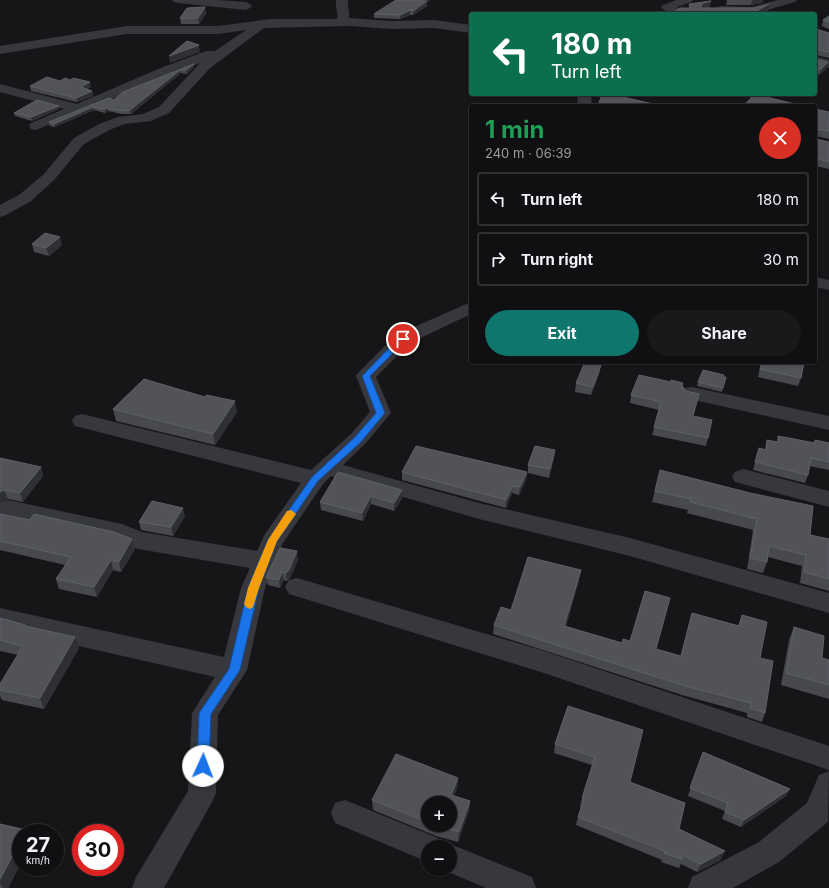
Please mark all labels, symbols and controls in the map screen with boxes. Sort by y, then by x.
text: 180 m [551,27,632,61]
icon: left [485,28,537,80]
text: Turn left [551,61,621,82]
text: 1 min [485,115,544,144]
button: close [759,117,801,159]
text: 240 m · 06:39 [485,145,572,161]
icon: left [487,188,509,210]
text: Turn left [521,190,582,209]
text: 180 m [757,190,799,209]
icon: right [487,248,509,270]
text: Turn right [521,250,593,269]
text: 30 m [763,250,799,269]
button: Exit [485,310,639,356]
button: Share [647,310,801,356]
pin [386,322,420,356]
icon: arrive [392,328,414,350]
position arrow [182,745,224,787]
map controls [421,796,457,876]
button: + [421,796,457,832]
speed limit sign: 30 [72,824,124,876]
text: 27 [26,833,50,857]
button: − [421,840,457,876]
text: km/h [26,854,50,866]

